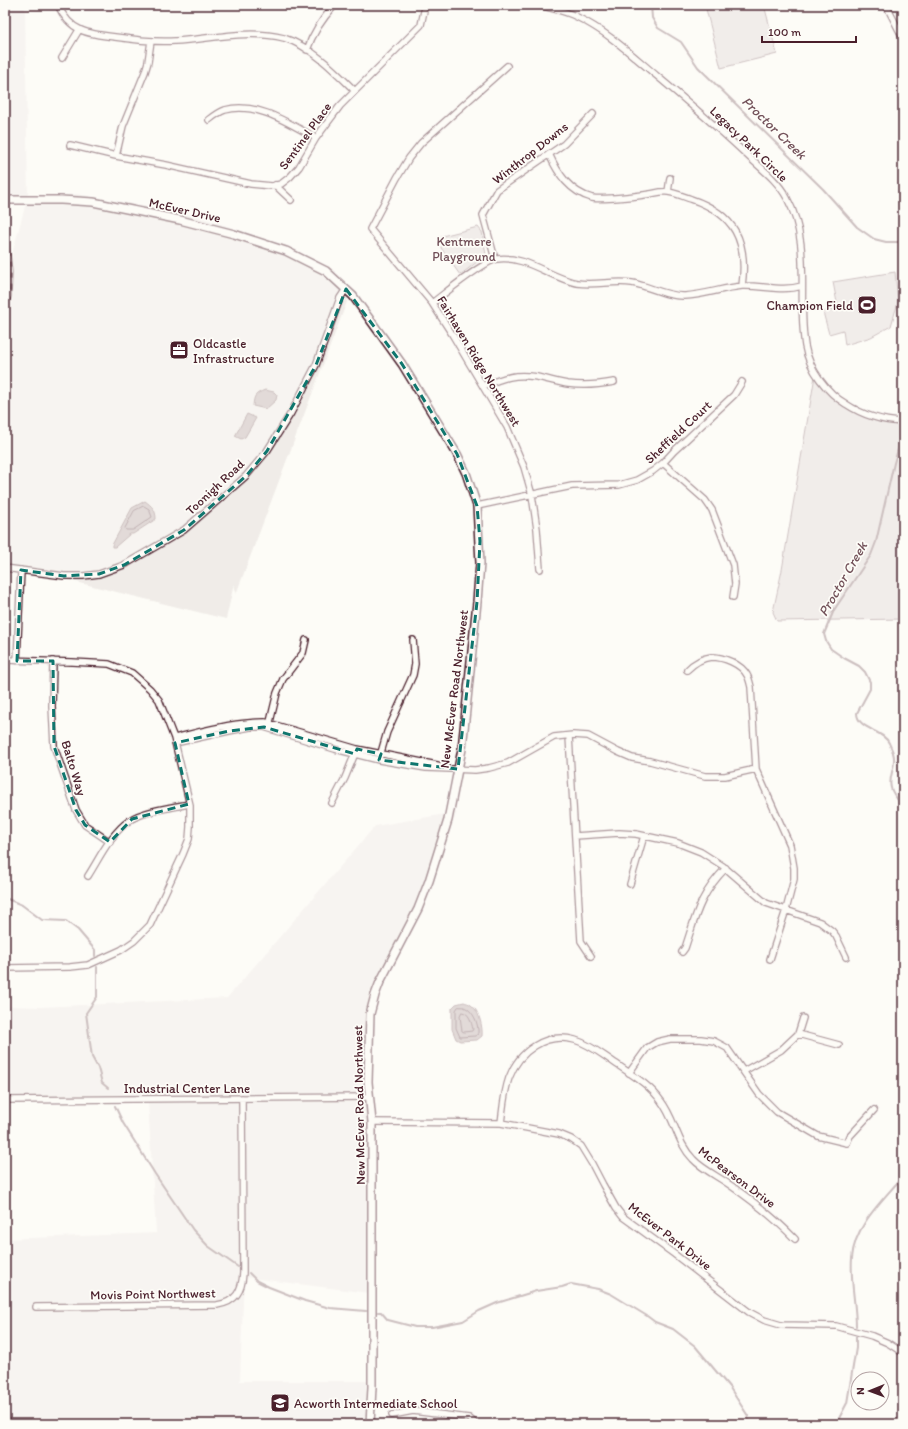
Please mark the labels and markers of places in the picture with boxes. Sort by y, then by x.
sports icon: Champion Field [856,294,878,316]
place label: Champion Field [766,298,853,313]
place label: Oldcastle Infrastructure [193,336,274,366]
office icon: Oldcastle Infrastructure [168,339,190,361]
school or university icon: Acworth Intermediate School [269,1392,291,1414]
place label: Acworth Intermediate School [294,1396,458,1411]

